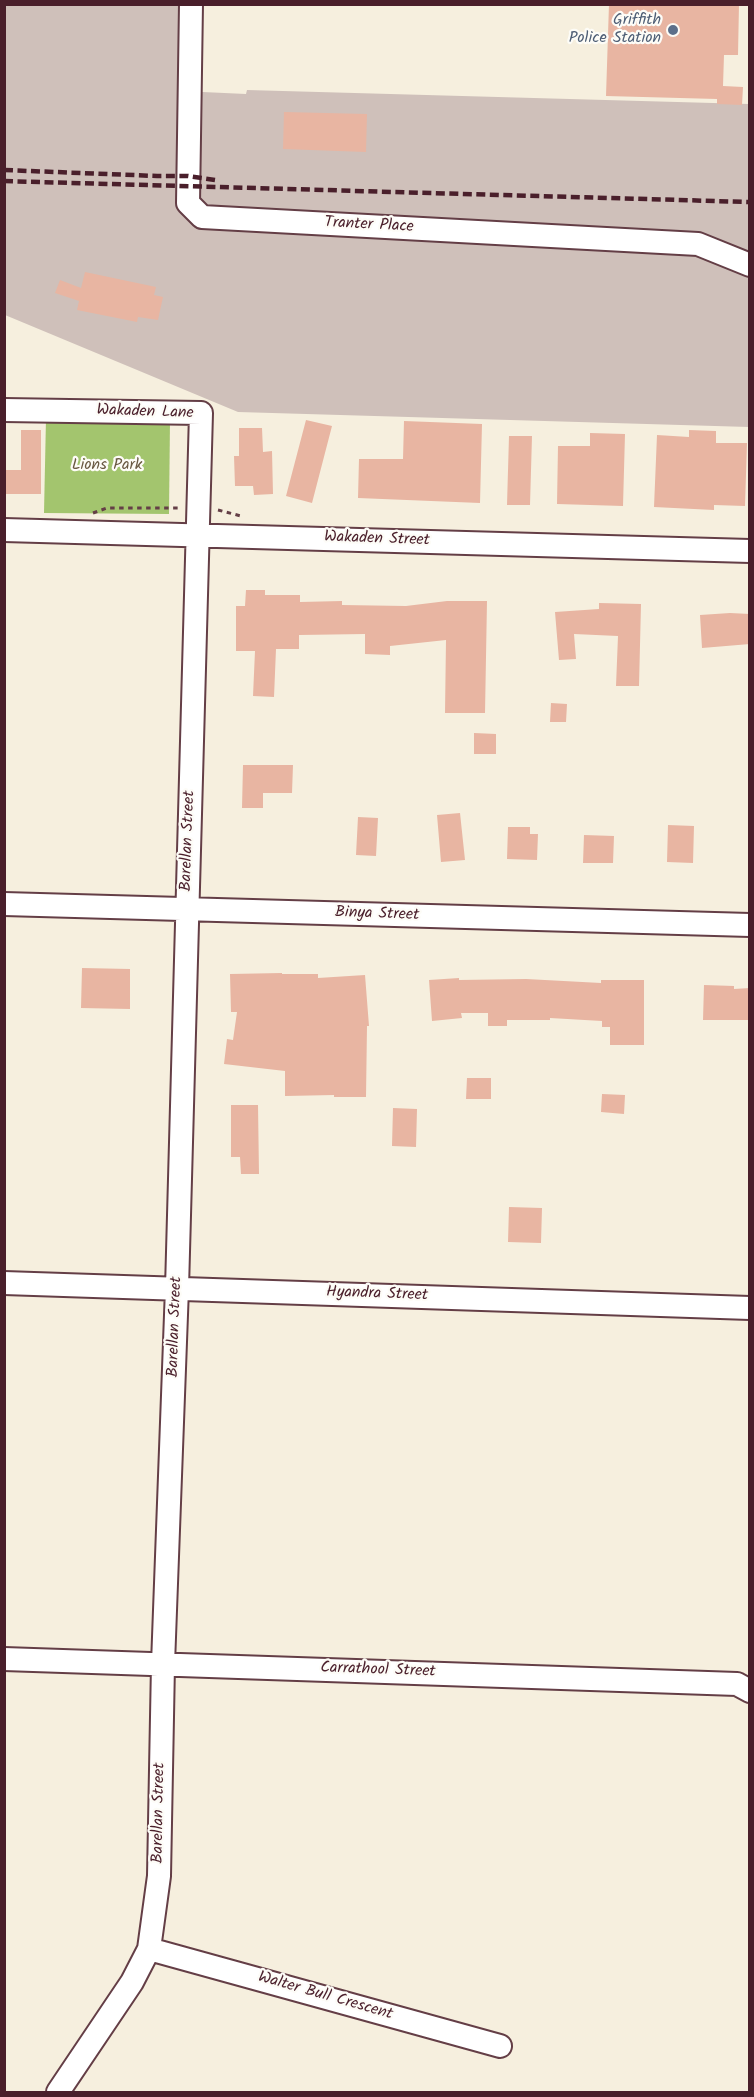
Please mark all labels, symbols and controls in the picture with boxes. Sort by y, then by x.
place label: Griffith Police Station [569,11,661,49]
marker: Griffith Police Station [666,23,680,37]
street label: Tranter Place [324,214,414,238]
street label: Wakaden Lane [96,402,194,424]
park label: Lions Park [72,456,142,476]
street label: Wakaden Street [324,529,430,551]
street label: Barellan Street [178,790,200,892]
street label: Binya Street [334,904,420,926]
street label: Barellan Street [165,1276,187,1378]
street label: Hyandra Street [326,1284,428,1306]
street label: Carrathool Street [320,1659,436,1683]
street label: Barellan Street [150,1762,170,1864]
street label: Walter Bull Crescent [255,1969,395,2025]

